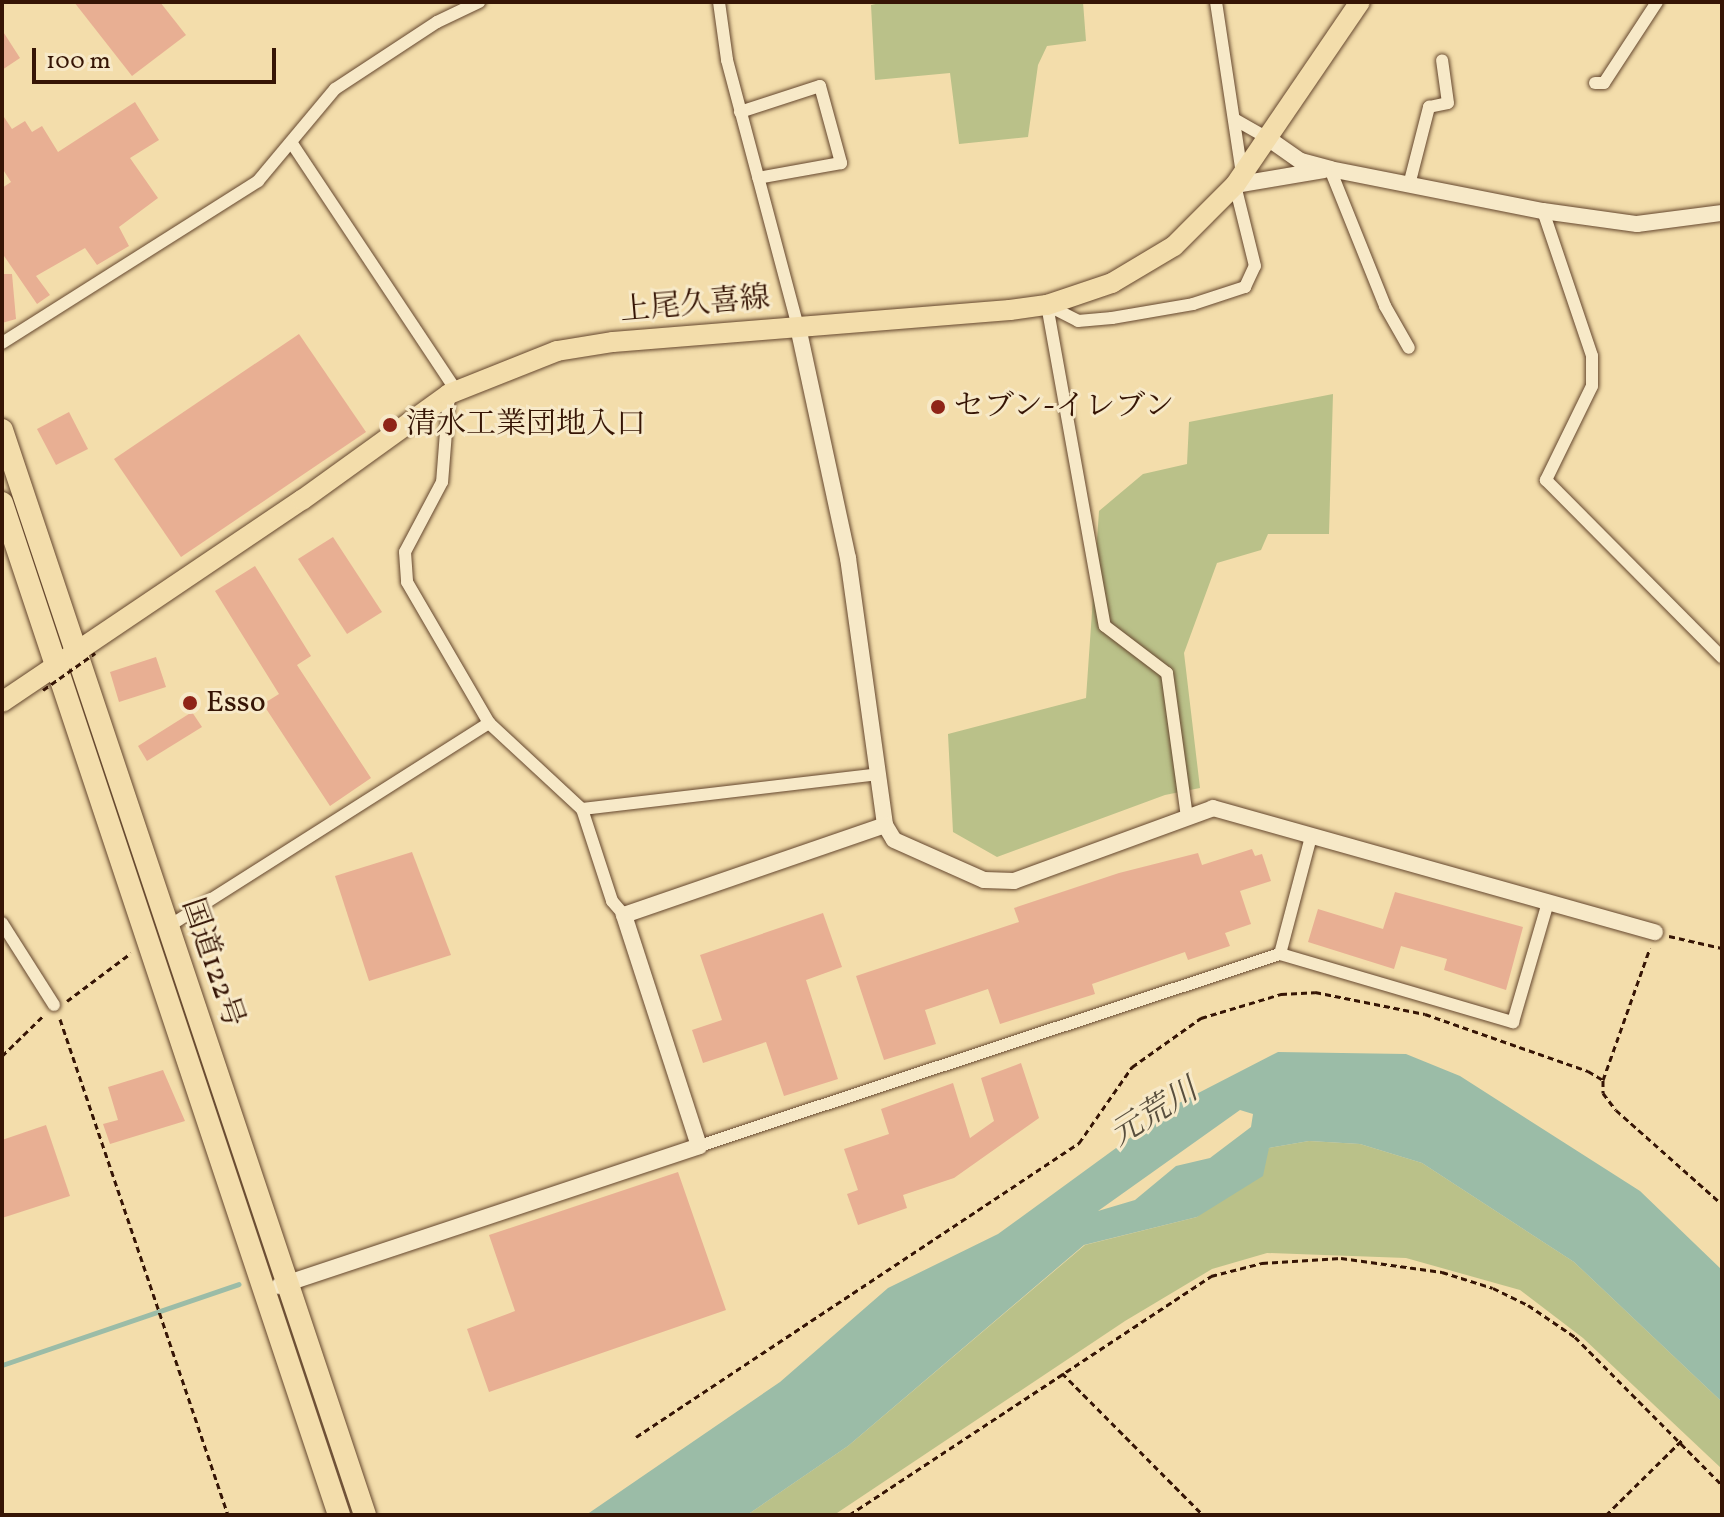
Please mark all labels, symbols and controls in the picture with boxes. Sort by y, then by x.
scale bar [36,32,280,82]
text: 100 m [46,45,111,79]
street label: 上尾久喜線 [619,281,771,329]
place label: セブン-イレブン [954,389,1177,425]
marker: セブン-イレブン [929,398,947,416]
place label: 清水工業団地入口 [406,407,646,443]
marker: 清水工業団地入口 [381,416,399,434]
place label: Esso [206,685,266,721]
marker: Esso [181,694,199,712]
street label: 国道122号 [173,894,251,1032]
water label: 元荒川 [1104,1072,1206,1156]

